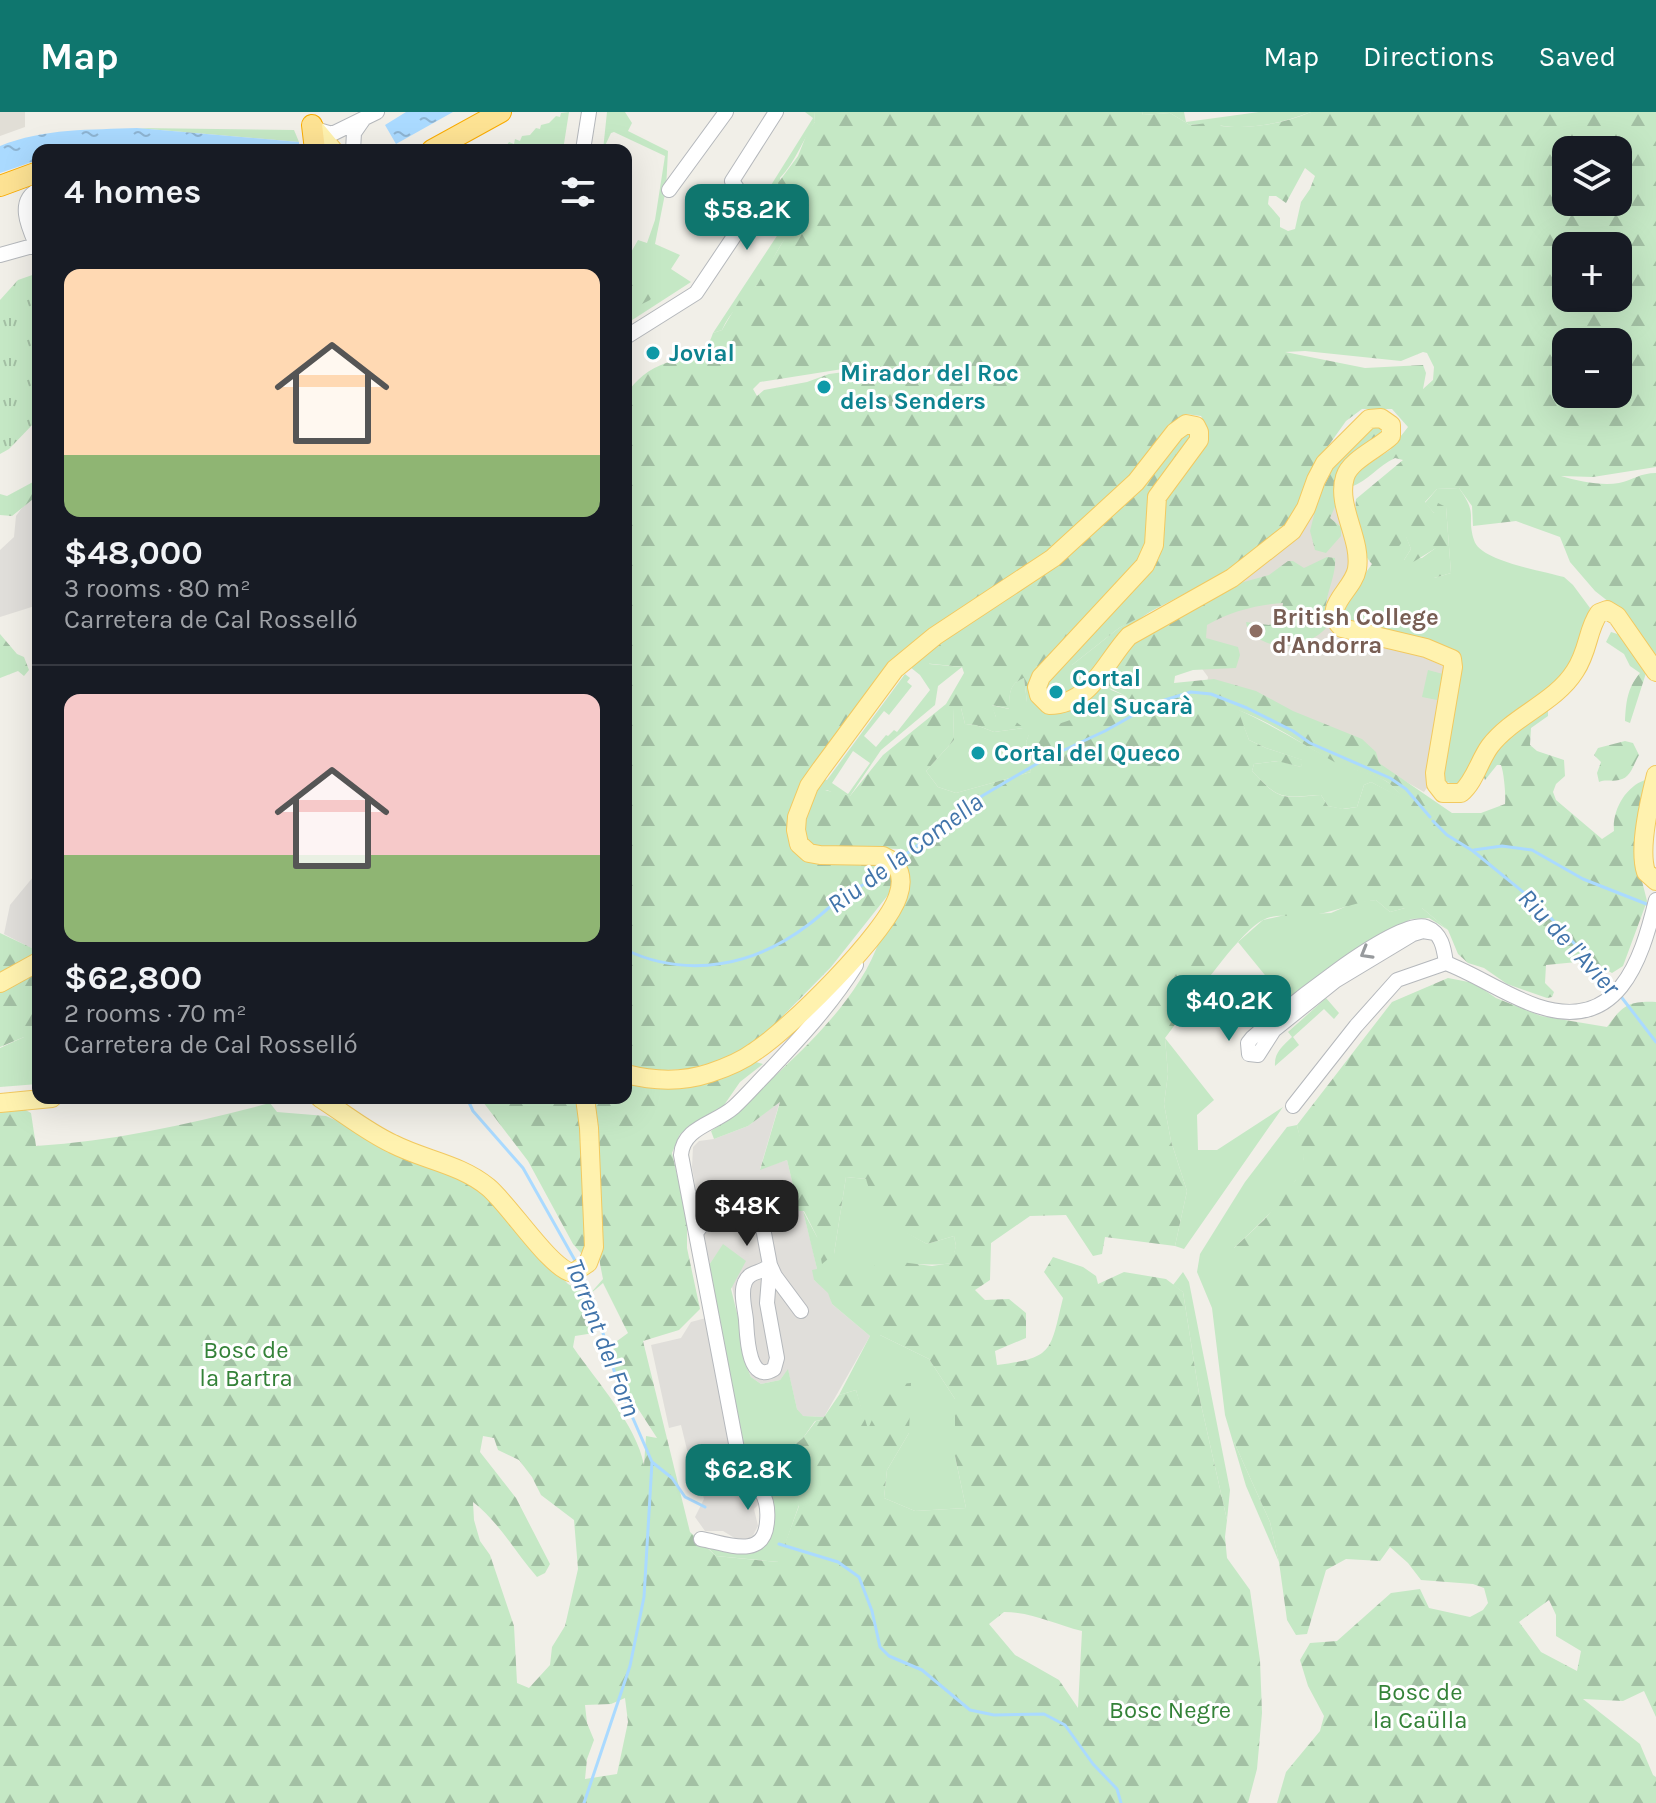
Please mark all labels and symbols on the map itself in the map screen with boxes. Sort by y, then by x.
pin: $58.2K [682,184,812,252]
place label: Jovial [669,339,735,367]
marker: Jovial [644,344,662,362]
place label: Mirador del Roc dels Senders [840,359,1019,415]
marker: Mirador del Roc dels Senders [815,378,833,396]
place label: British College d'Andorra [1272,603,1439,659]
marker: British College d'Andorra [1247,622,1265,640]
place label: Cortal del Sucarà [1072,664,1193,720]
marker: Cortal del Sucarà [1047,683,1065,701]
place label: Cortal del Queco [994,739,1180,767]
marker: Cortal del Queco [969,744,987,762]
water label: Riu de la Comella [821,786,989,920]
water label: Riu de l'Avier [1512,882,1627,1003]
one-way arrow [1360,943,1375,959]
pin: $40.2K [1164,975,1294,1043]
pin: $48K [700,1180,794,1248]
water label: Torrent del Forn [559,1255,647,1421]
park label: Bosc de la Bartra [199,1336,293,1392]
pin: $62.8K [683,1444,813,1512]
park label: Bosc de la Caülla [1373,1678,1467,1734]
park label: Bosc Negre [1109,1696,1231,1724]

